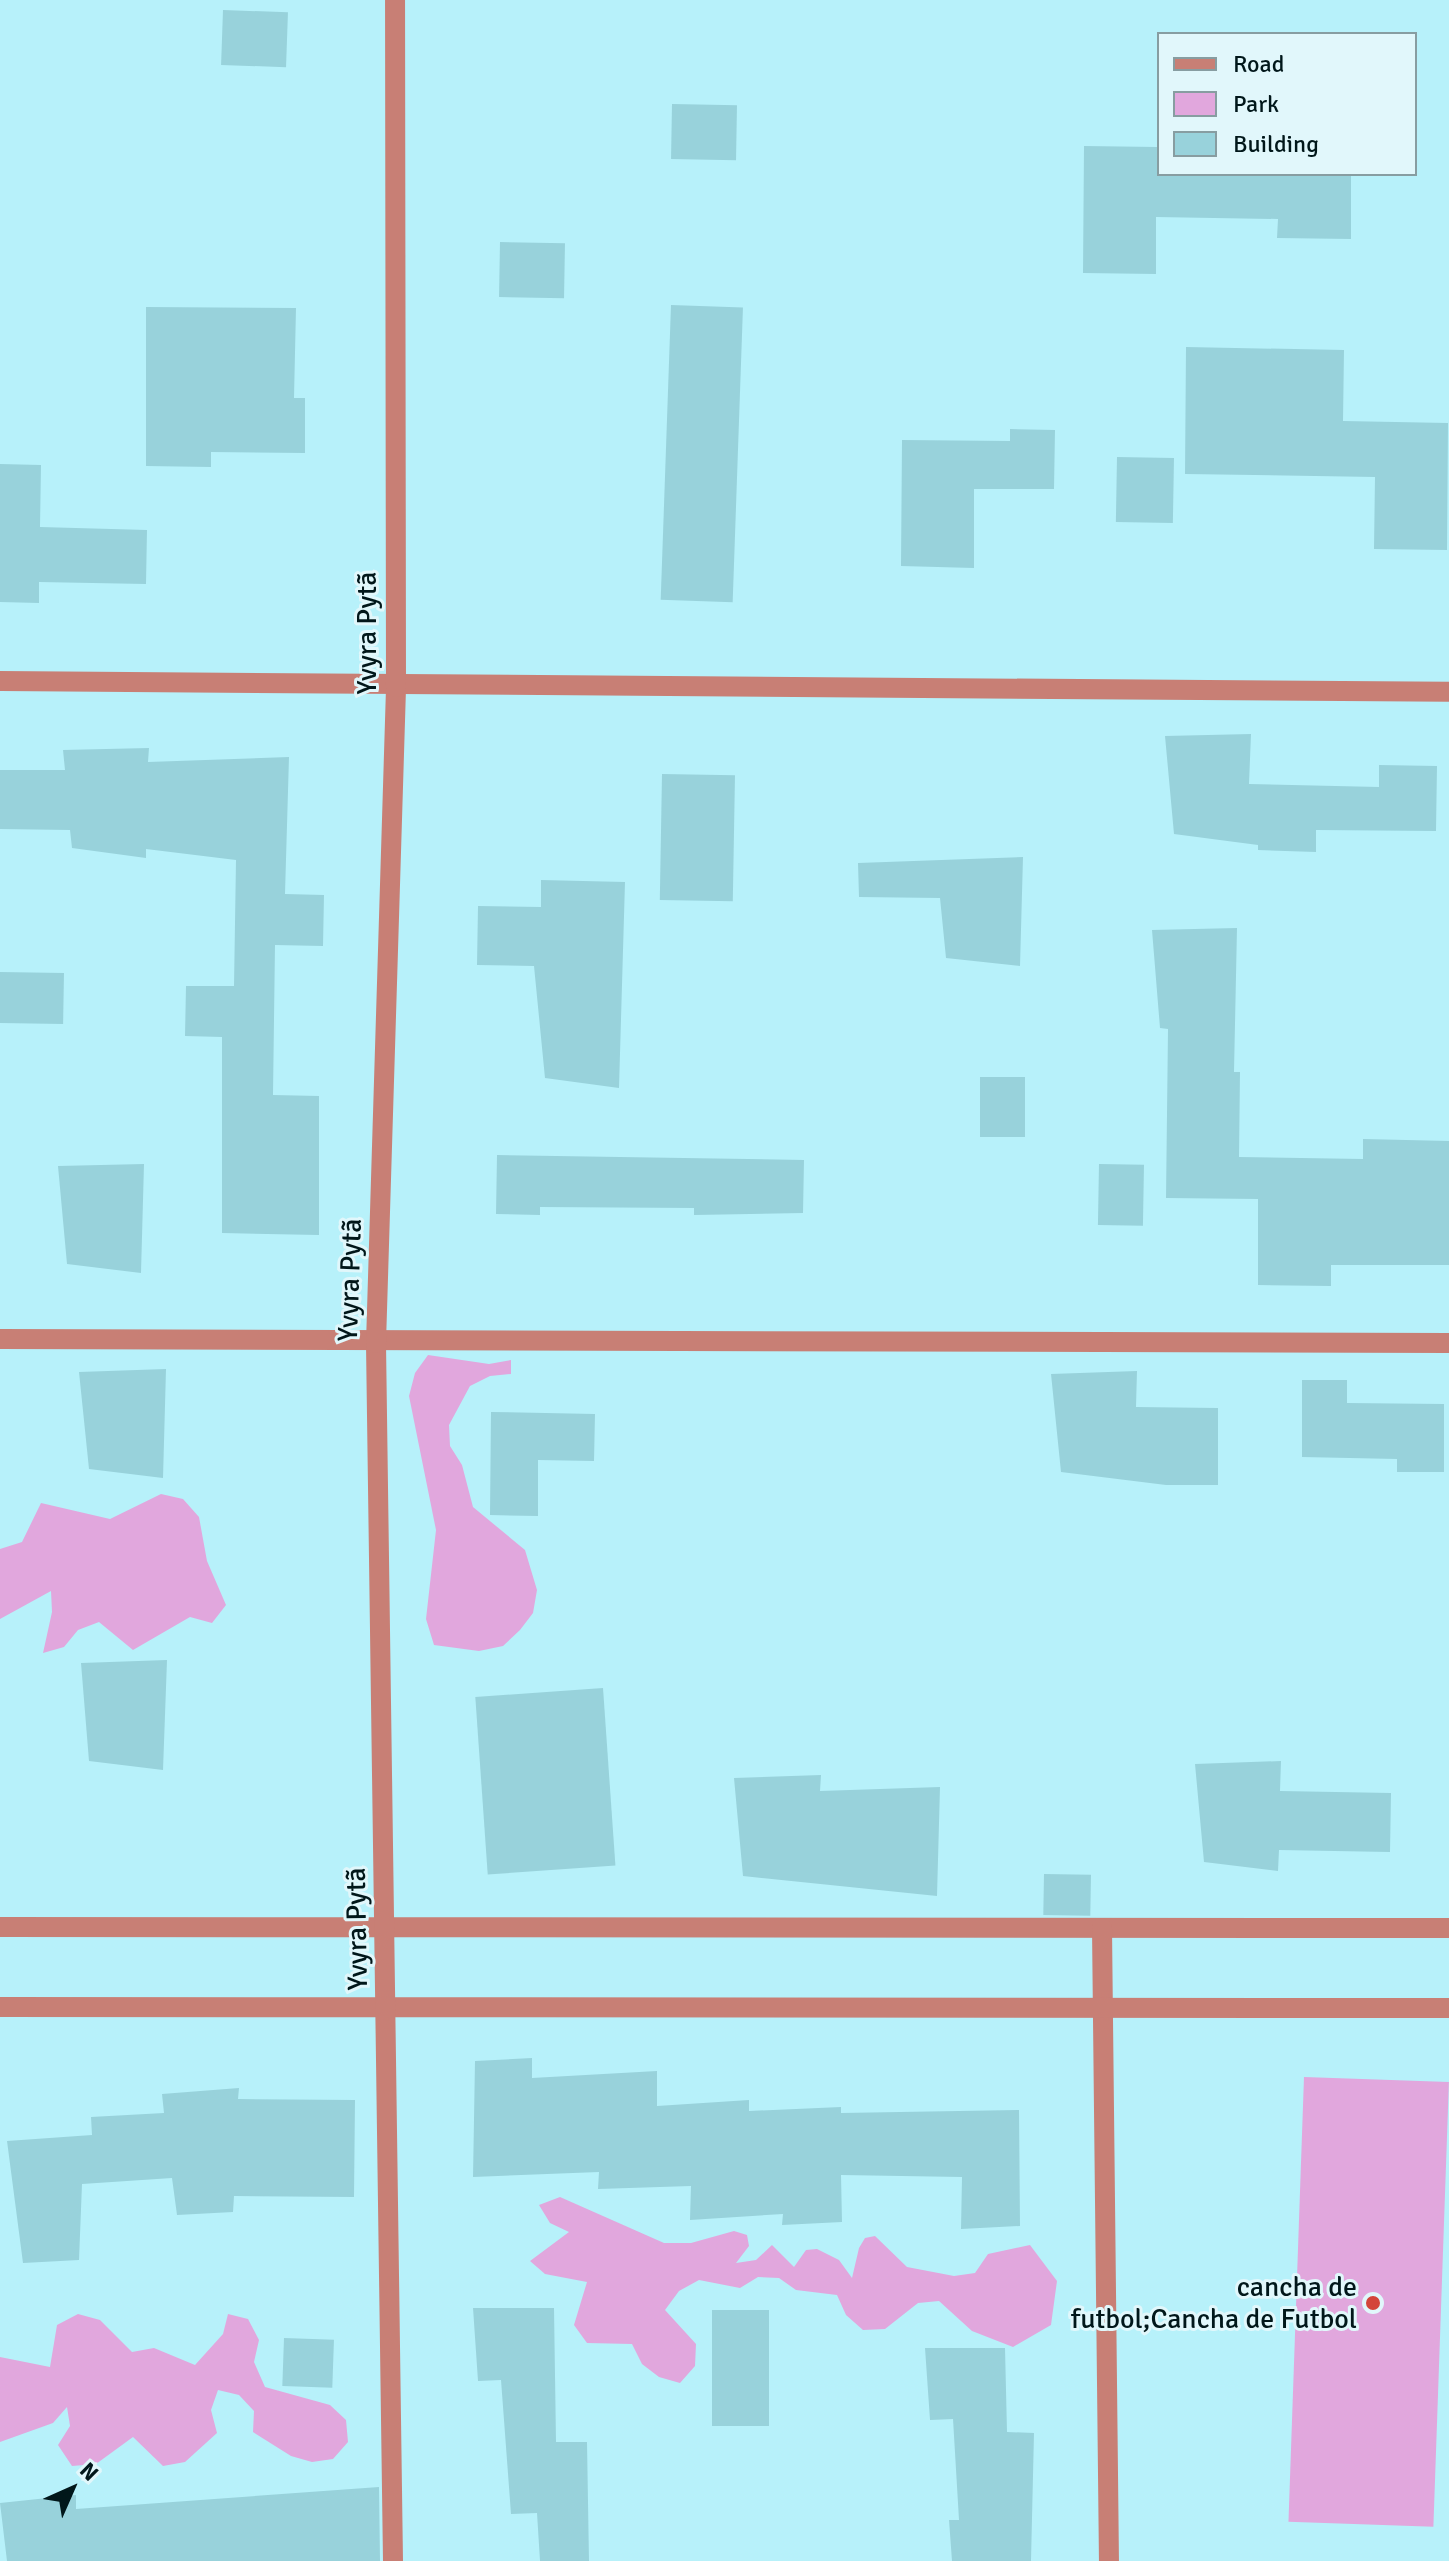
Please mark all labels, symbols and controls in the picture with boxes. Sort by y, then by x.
legend [1157,32,1417,176]
text: Road [1233,49,1284,79]
text: Park [1233,89,1279,119]
text: Building [1233,129,1319,159]
street label: Yvyra Pytã [350,571,384,695]
street label: Yvyra Pytã [331,1218,369,1342]
street label: Yvyra Pytã [339,1867,375,1991]
place label: cancha de futbol;Cancha de Futbol [1071,2270,1357,2336]
marker: cancha de futbol;Cancha de Futbol [1364,2294,1382,2312]
north arrow [32,2449,112,2529]
text: N [74,2457,104,2487]

